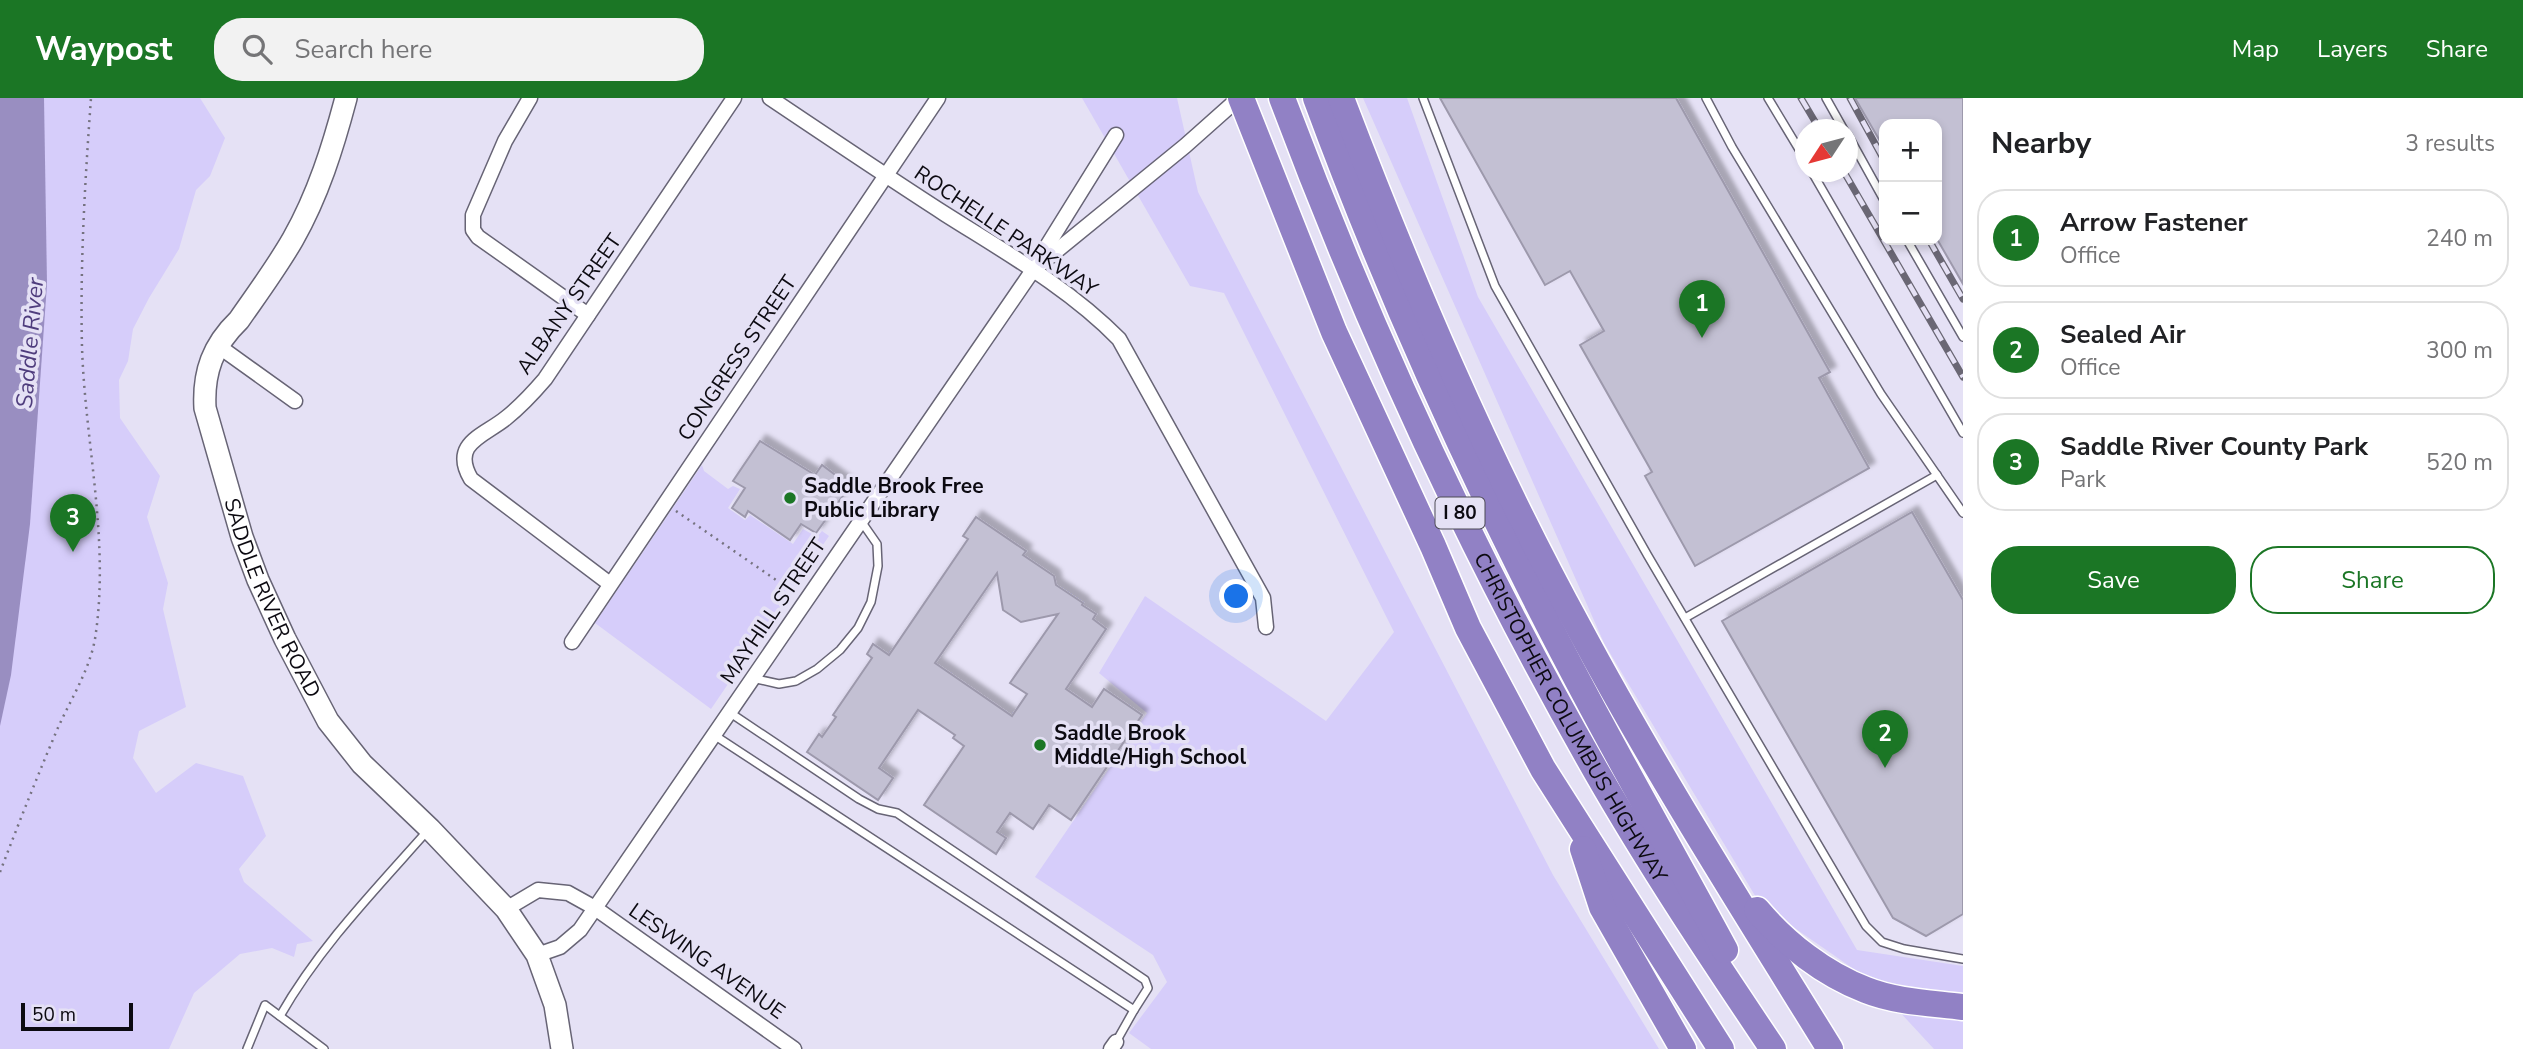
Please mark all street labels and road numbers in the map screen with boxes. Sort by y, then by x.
street label: ROCHELLE PARKWAY [909,159,1103,303]
street label: ALBANY STREET [510,228,628,380]
street label: CONGRESS STREET [671,269,803,446]
street label: SADDLE RIVER ROAD [218,495,327,702]
road number: I 80 [1436,498,1484,528]
street label: MAYHILL STREET [714,532,832,689]
street label: CHRISTOPHER COLUMBUS HIGHWAY [1467,547,1674,888]
street label: LESWING AVENUE [623,897,791,1025]

